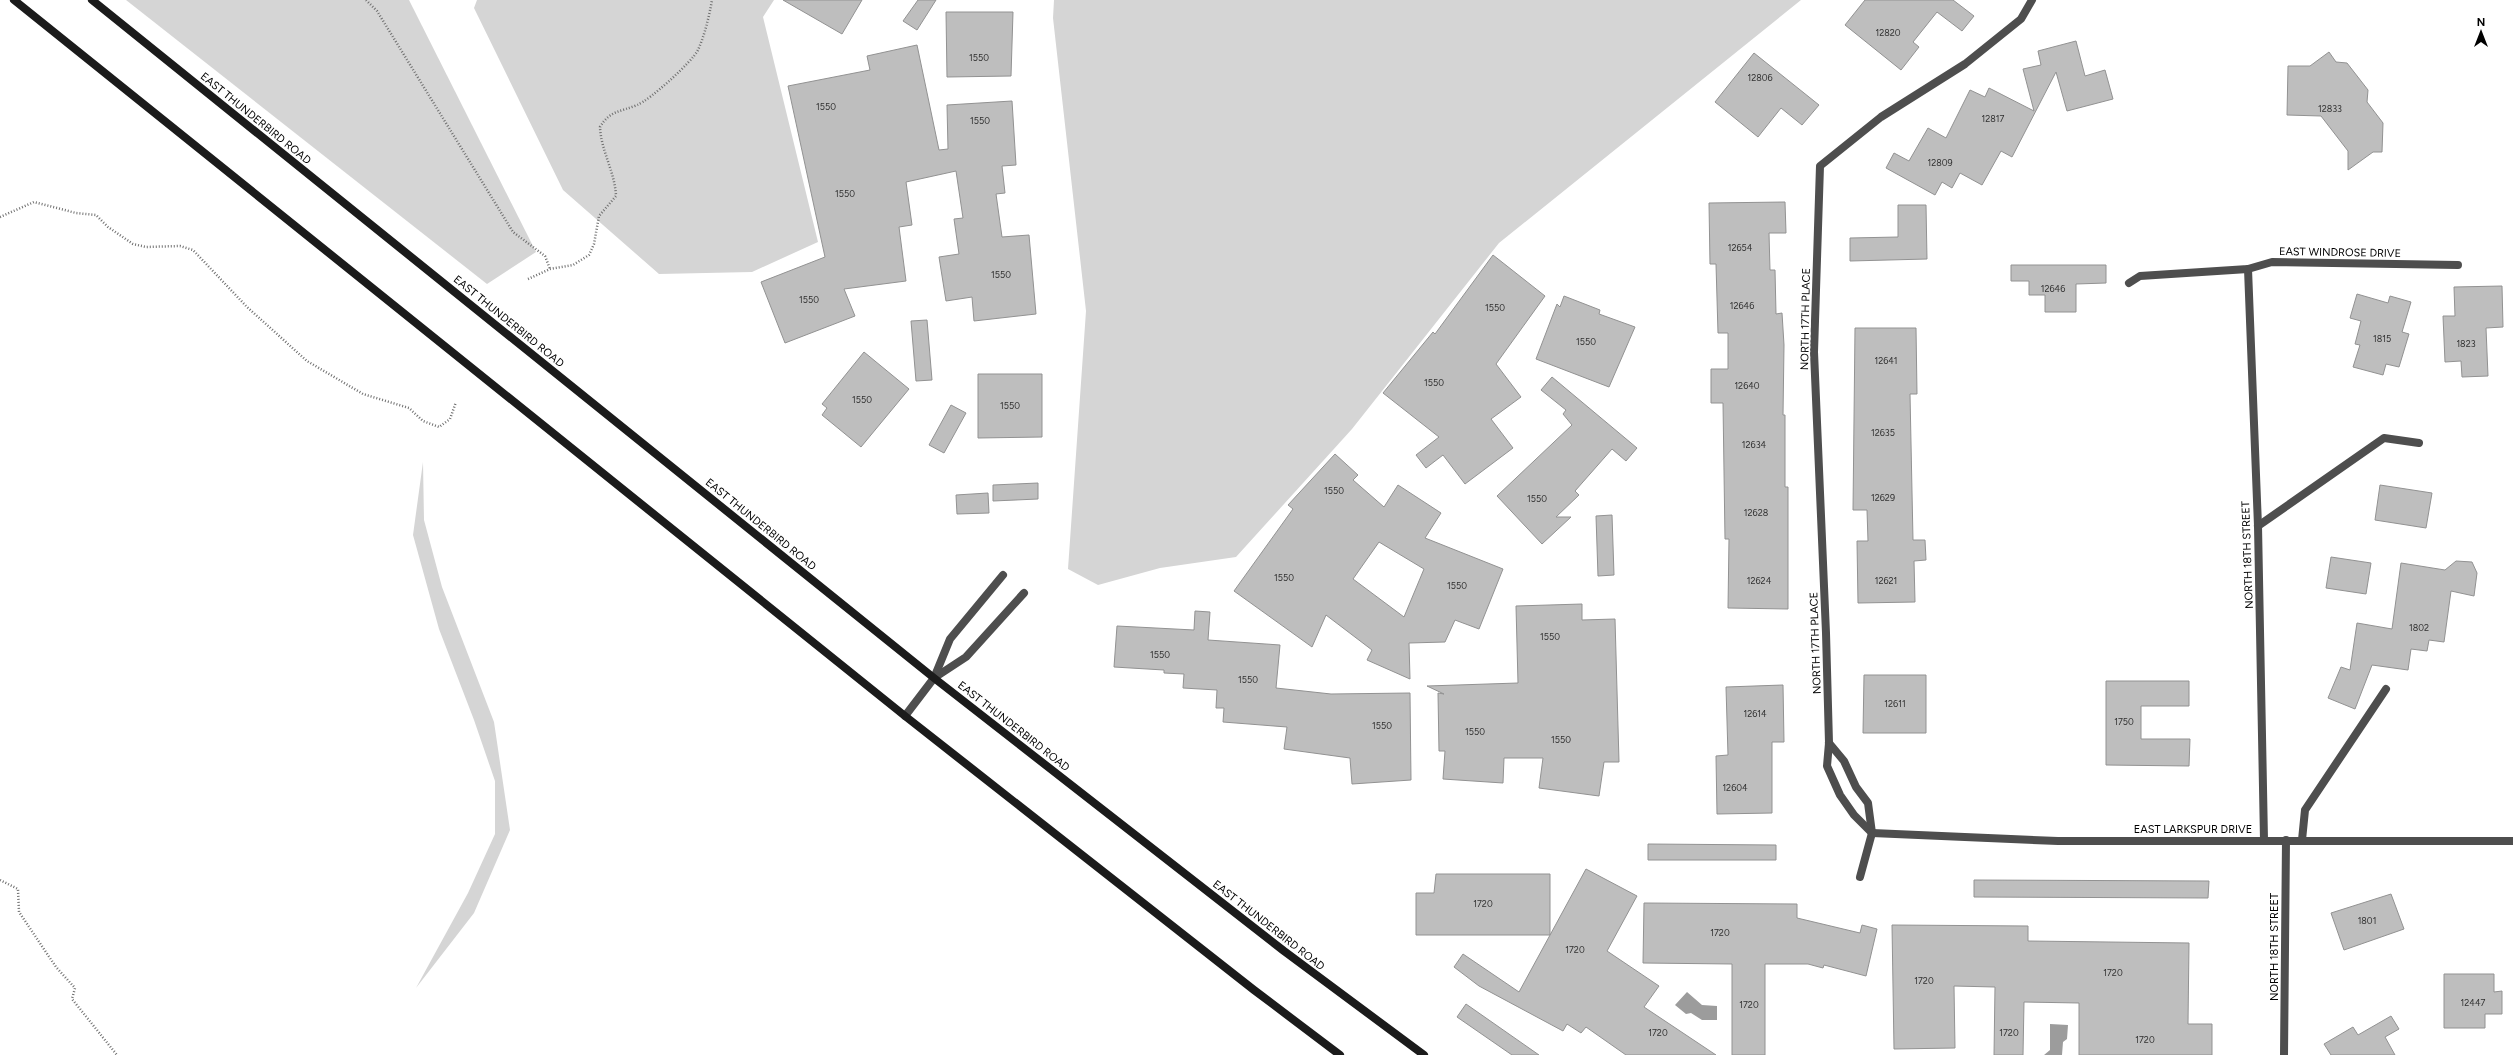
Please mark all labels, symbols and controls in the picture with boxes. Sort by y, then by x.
north arrow [2461,12,2501,52]
text: N [2477,16,2485,29]
house number: 12820 [1875,27,1901,38]
house number: 1550 [969,52,989,63]
street label: EAST THUNDERBIRD ROAD [198,70,314,167]
house number: 12806 [1747,72,1773,83]
house number: 1550 [816,101,836,112]
house number: 12833 [2318,103,2342,114]
house number: 12817 [1982,113,2005,124]
house number: 1550 [970,115,990,126]
house number: 12809 [1927,157,1953,168]
house number: 1550 [835,188,855,199]
house number: 12654 [1728,242,1753,253]
street label: EAST WINDROSE DRIVE [2279,245,2401,260]
street label: NORTH 17TH PLACE [1798,268,1813,370]
house number: 1550 [991,269,1011,280]
street label: EAST THUNDERBIRD ROAD [451,273,567,370]
house number: 12646 [2041,283,2065,294]
house number: 1550 [799,294,819,305]
house number: 12646 [1730,300,1754,311]
house number: 1550 [1485,302,1505,313]
house number: 1815 [2373,333,2391,344]
house number: 1550 [1576,336,1596,347]
house number: 1823 [2456,338,2476,349]
house number: 12641 [1874,355,1898,366]
house number: 1550 [1424,377,1444,388]
house number: 12640 [1734,380,1760,391]
house number: 1550 [852,394,872,405]
house number: 1550 [1000,400,1020,411]
house number: 12635 [1871,427,1895,438]
house number: 12634 [1742,439,1767,450]
street label: EAST THUNDERBIRD ROAD [703,476,819,573]
house number: 1550 [1324,485,1344,496]
house number: 12629 [1871,492,1895,503]
house number: 1550 [1527,493,1547,504]
street label: NORTH 18TH STREET [2239,501,2256,609]
house number: 12628 [1744,507,1769,518]
house number: 1550 [1274,572,1294,583]
house number: 12624 [1747,575,1772,586]
house number: 12621 [1875,575,1897,586]
house number: 1550 [1447,580,1467,591]
street label: NORTH 17TH PLACE [1807,592,1824,694]
house number: 1802 [2409,622,2429,633]
house number: 1550 [1540,631,1560,642]
house number: 1550 [1150,649,1170,660]
house number: 1550 [1238,674,1258,685]
street label: EAST THUNDERBIRD ROAD [955,679,1073,774]
house number: 12611 [1884,698,1906,709]
house number: 12614 [1743,708,1767,719]
house number: 1750 [2114,716,2134,727]
house number: 1550 [1372,720,1392,731]
house number: 1550 [1465,726,1485,737]
house number: 1550 [1551,734,1571,745]
house number: 12604 [1722,782,1748,793]
street label: EAST LARKSPUR DRIVE [2134,823,2252,836]
street label: EAST THUNDERBIRD ROAD [1210,878,1328,973]
street label: NORTH 18TH STREET [2268,893,2281,1001]
house number: 1720 [1473,898,1493,909]
house number: 1801 [2358,915,2376,926]
house number: 1720 [1710,927,1730,938]
house number: 1720 [1565,944,1585,955]
house number: 1720 [2103,967,2123,978]
house number: 1720 [1914,975,1934,986]
house number: 12447 [2461,997,2486,1008]
house number: 1720 [1739,999,1759,1010]
house number: 1720 [1648,1027,1668,1038]
house number: 1720 [1999,1027,2019,1038]
house number: 1720 [2135,1034,2155,1045]

